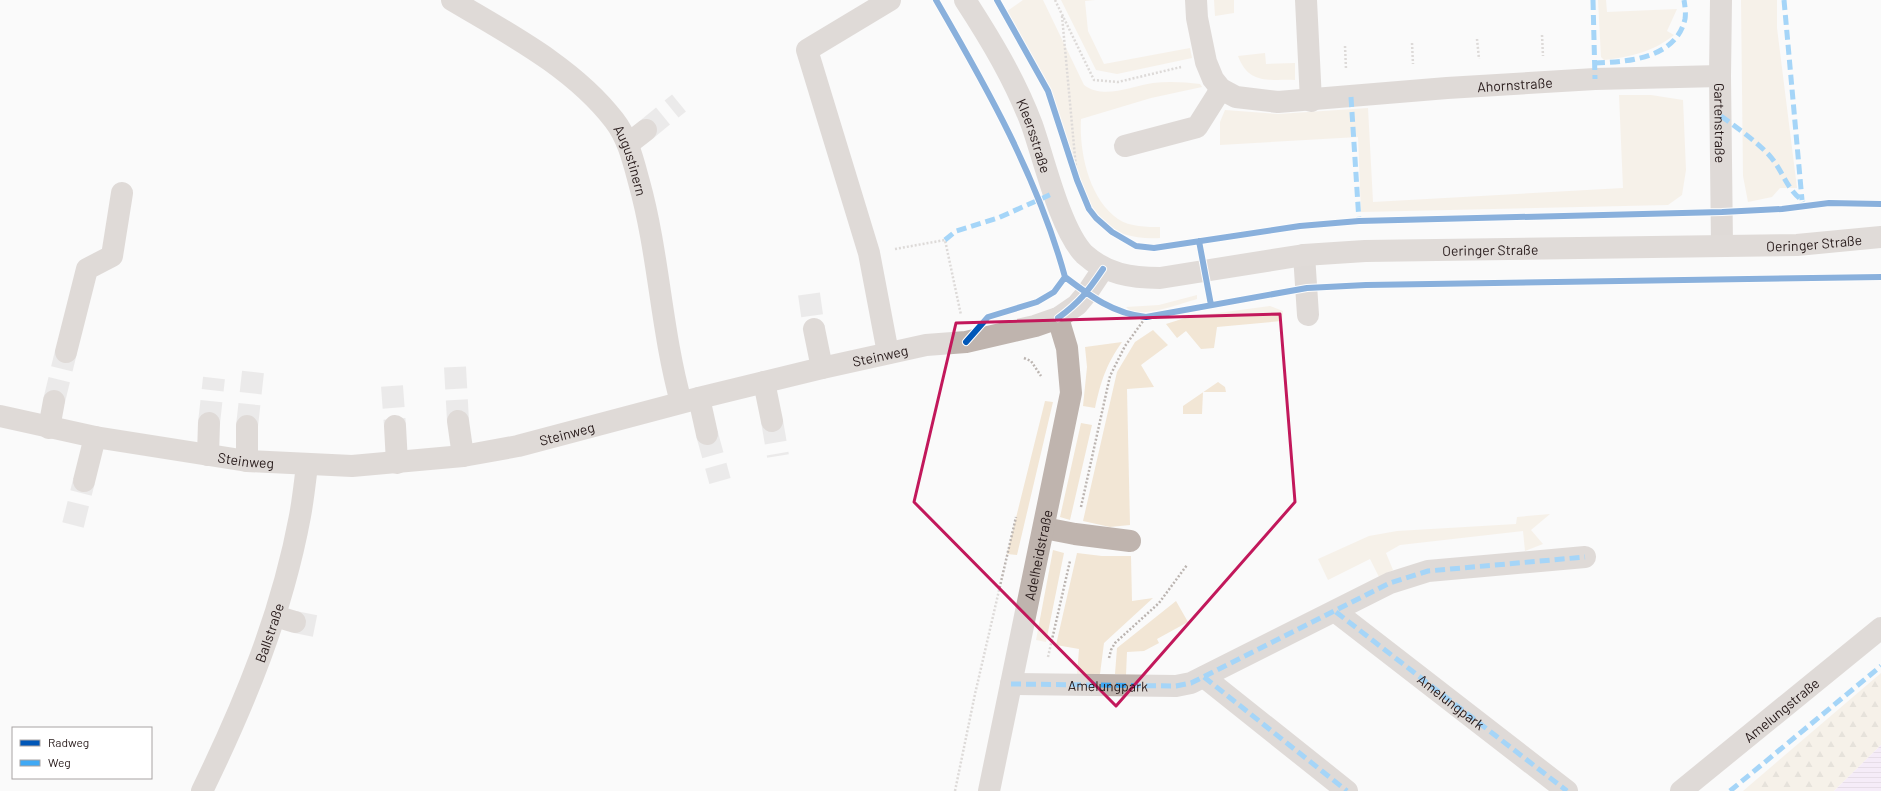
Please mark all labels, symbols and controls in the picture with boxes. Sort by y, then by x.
street label: Ahornstraße [1477,73,1553,95]
street label: Gartenstraße [1712,83,1730,163]
street label: Kleersstraße [1014,96,1055,175]
street label: Augustinern [611,121,651,197]
street label: Oeringer Straße [1766,230,1863,254]
street label: Oeringer Straße [1442,240,1538,258]
street label: Steinweg [851,341,909,370]
street label: Steinweg [537,418,596,449]
street label: Steinweg [217,448,274,471]
street label: Adelheidstraße [1020,508,1055,602]
street label: Ballstraße [251,601,287,665]
street label: Amelungpark [1414,670,1488,733]
street label: Amelungstraße [1740,674,1822,745]
street label: Amelungpark [1068,676,1148,694]
legend [12,727,152,779]
text: Radweg [48,735,89,749]
text: Weg [48,755,71,769]

